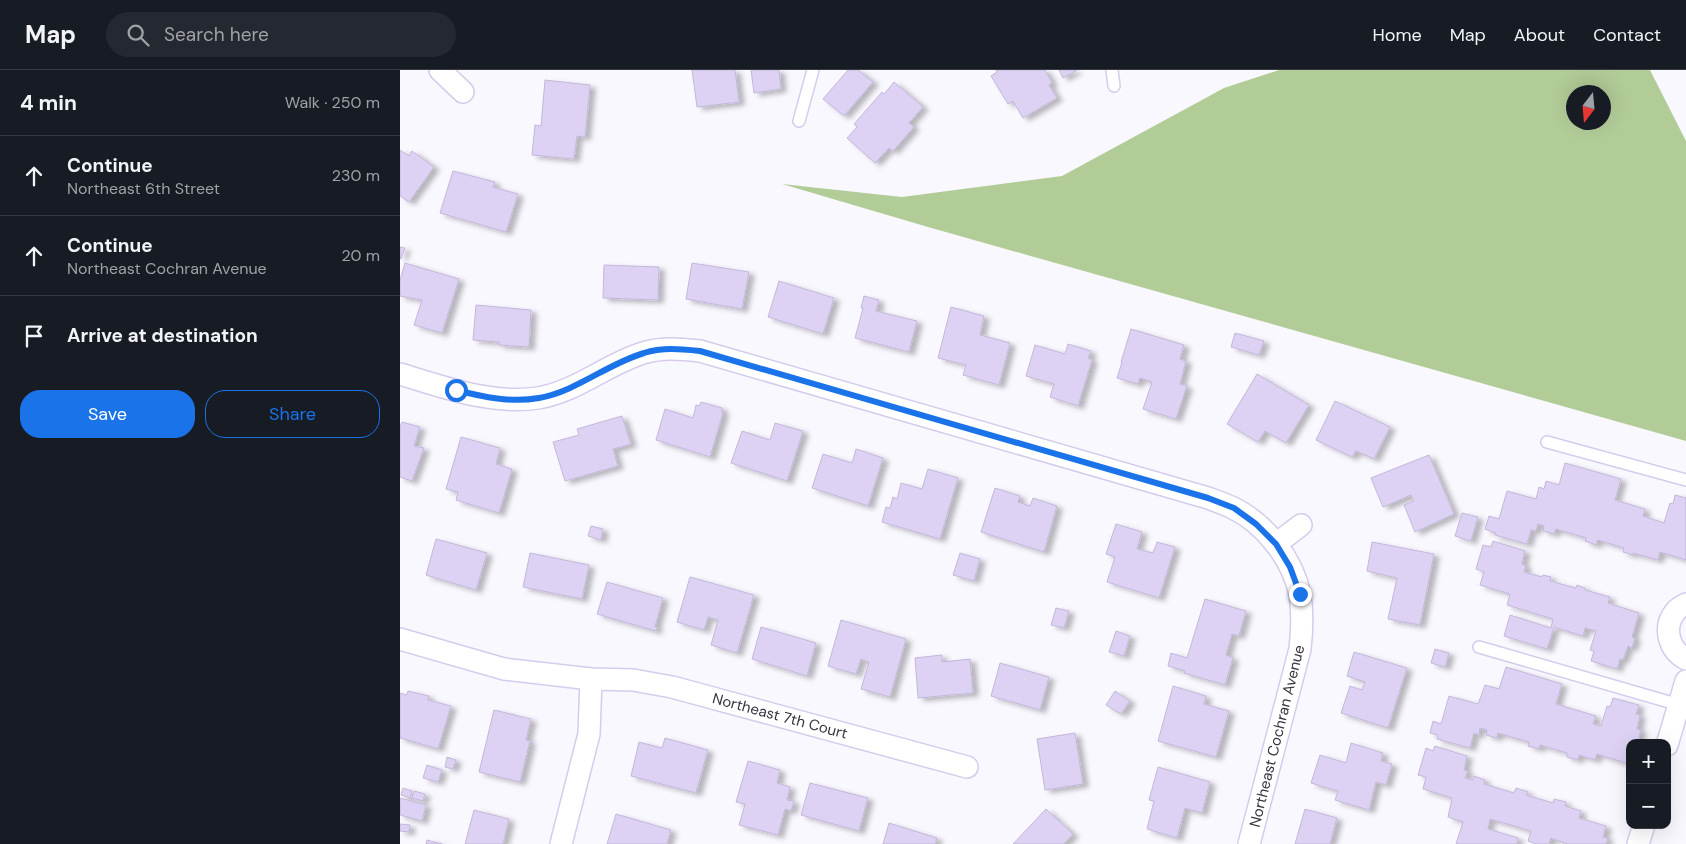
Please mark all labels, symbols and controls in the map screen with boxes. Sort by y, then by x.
search box [106,12,456,57]
text: Map [25,19,76,50]
icon: search [124,21,152,49]
text: Search here [164,22,269,47]
text: Home [1372,23,1422,47]
text: Map [1450,23,1486,47]
text: About [1514,23,1565,47]
text: Contact [1593,23,1661,47]
north arrow [1566,85,1611,130]
text: 4 min [20,89,77,117]
text: Walk · 250 m [285,92,380,113]
text: Continue [67,153,153,178]
icon: ahead [20,162,48,190]
text: 230 m [332,165,380,186]
text: Northeast 6th Street [67,178,220,199]
text: Continue [67,233,153,258]
icon: ahead [20,242,48,270]
text: 20 m [341,245,380,266]
text: Northeast Cochran Avenue [67,258,267,279]
icon: arrive [20,322,48,350]
text: Arrive at destination [67,323,258,348]
route start [445,379,468,402]
button: Save [20,390,195,438]
button: Share [205,390,380,438]
route end [1289,583,1312,606]
street label: Northeast Cochran Avenue [1245,643,1309,829]
street label: Northeast 7th Court [710,688,850,744]
map controls [1626,739,1671,829]
button: + [1626,739,1671,784]
button: − [1626,784,1671,829]

